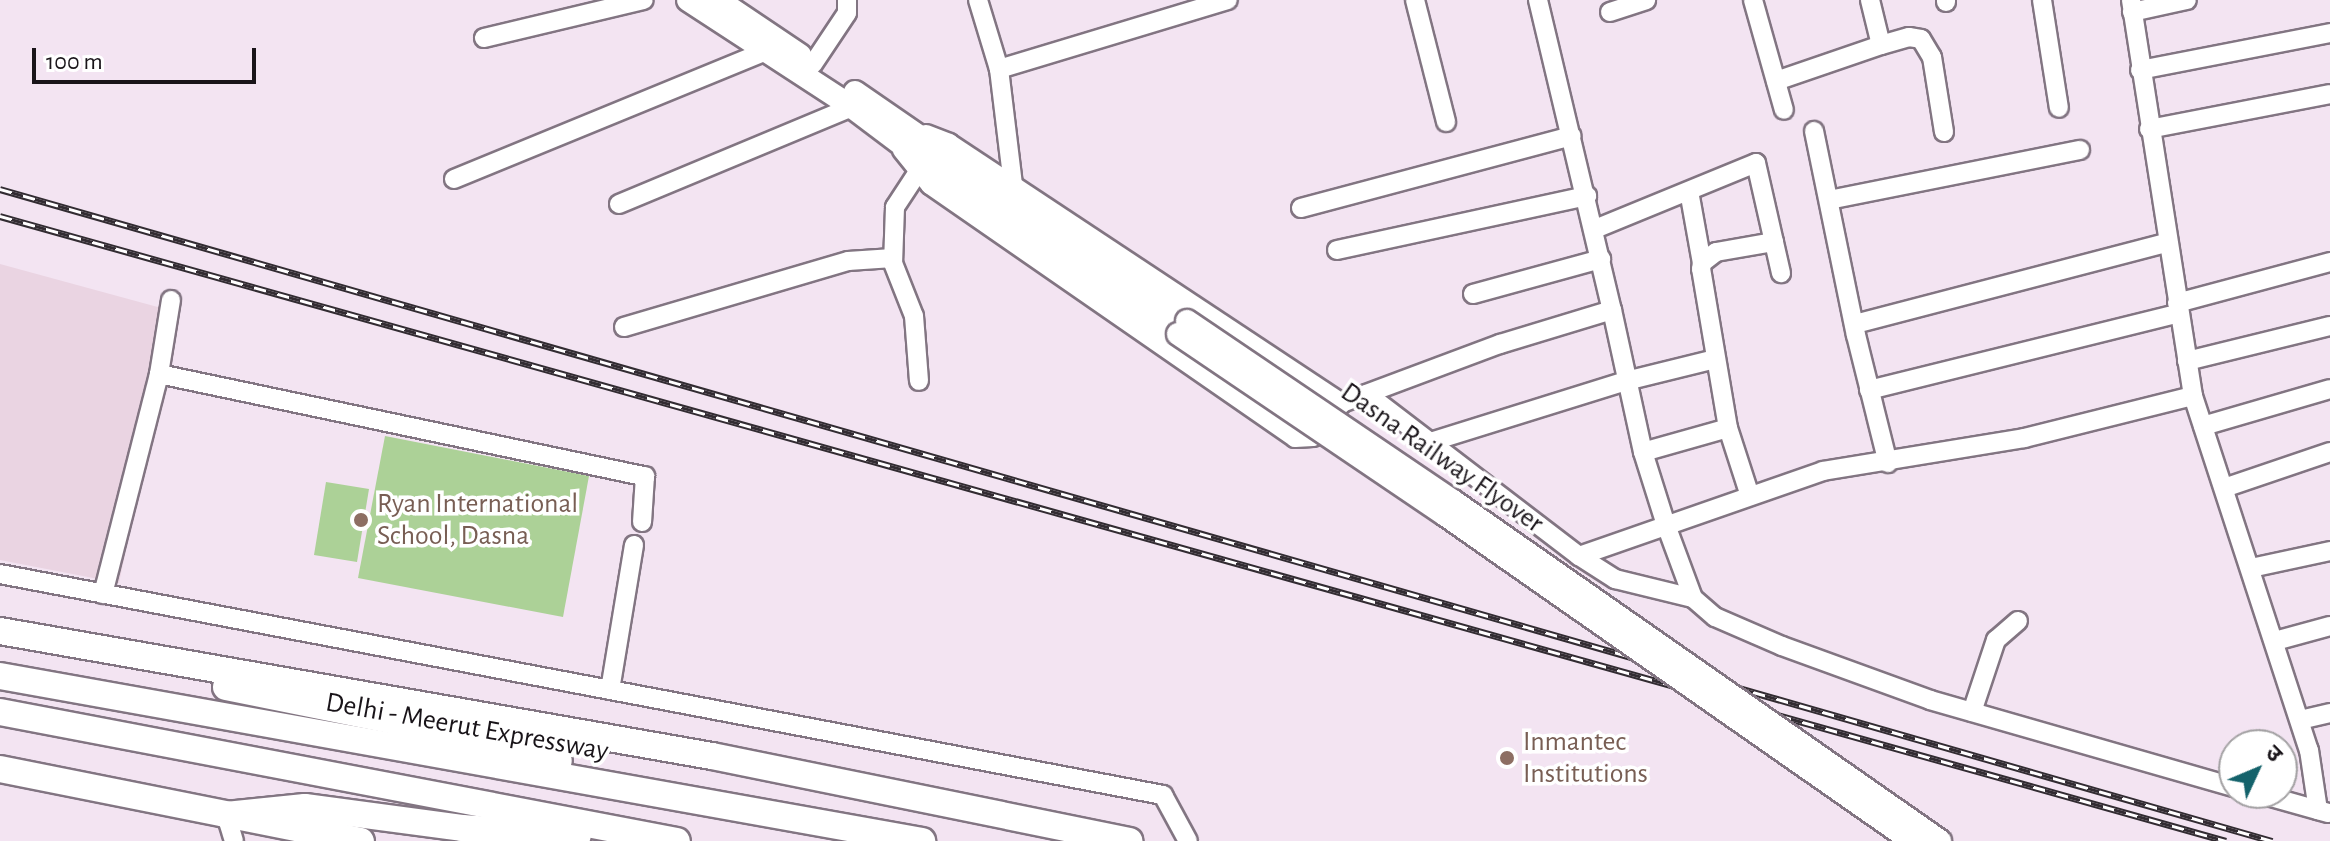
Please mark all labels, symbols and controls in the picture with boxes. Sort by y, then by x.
scale bar [36,32,260,82]
text: 100 m [46,50,103,74]
street label: Dasna Railway Flyover [1334,375,1550,541]
place label: Ryan International School, Dasna [377,487,578,553]
marker: Ryan International School, Dasna [352,511,370,529]
street label: Delhi - Meerut Expressway [323,686,611,768]
place label: Inmantec Institutions [1523,725,1648,791]
north arrow [2218,729,2298,809]
text: उ [2261,741,2286,766]
marker: Inmantec Institutions [1498,749,1516,767]

